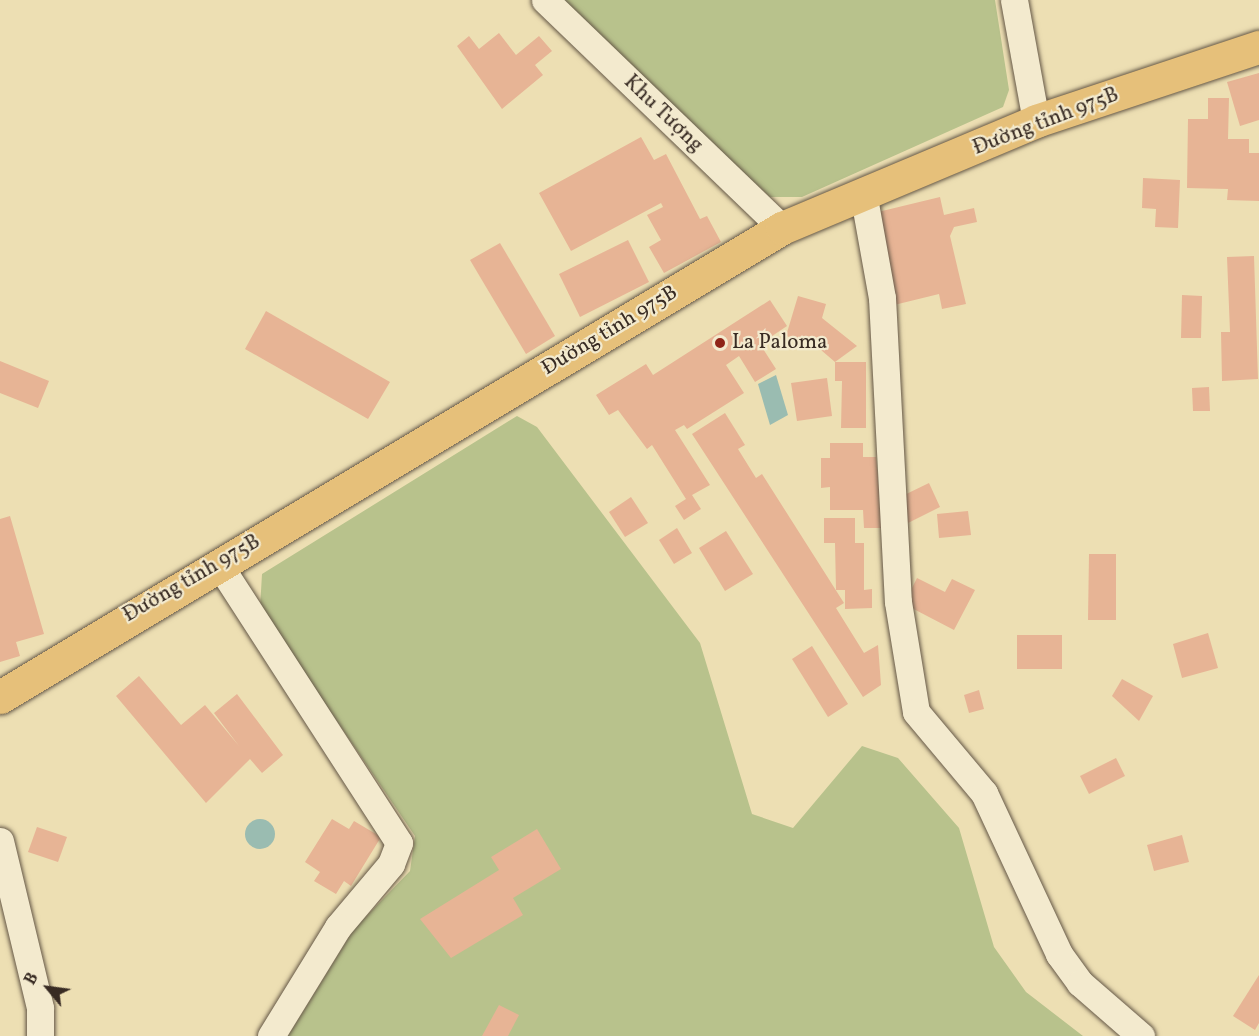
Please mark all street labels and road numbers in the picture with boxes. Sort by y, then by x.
street label: Khu Tượng [618,70,708,158]
street label: Đường tỉnh 975B [970,83,1122,161]
street label: Đường tỉnh 975B [537,281,683,381]
street label: Đường tỉnh 975B [119,530,265,628]

